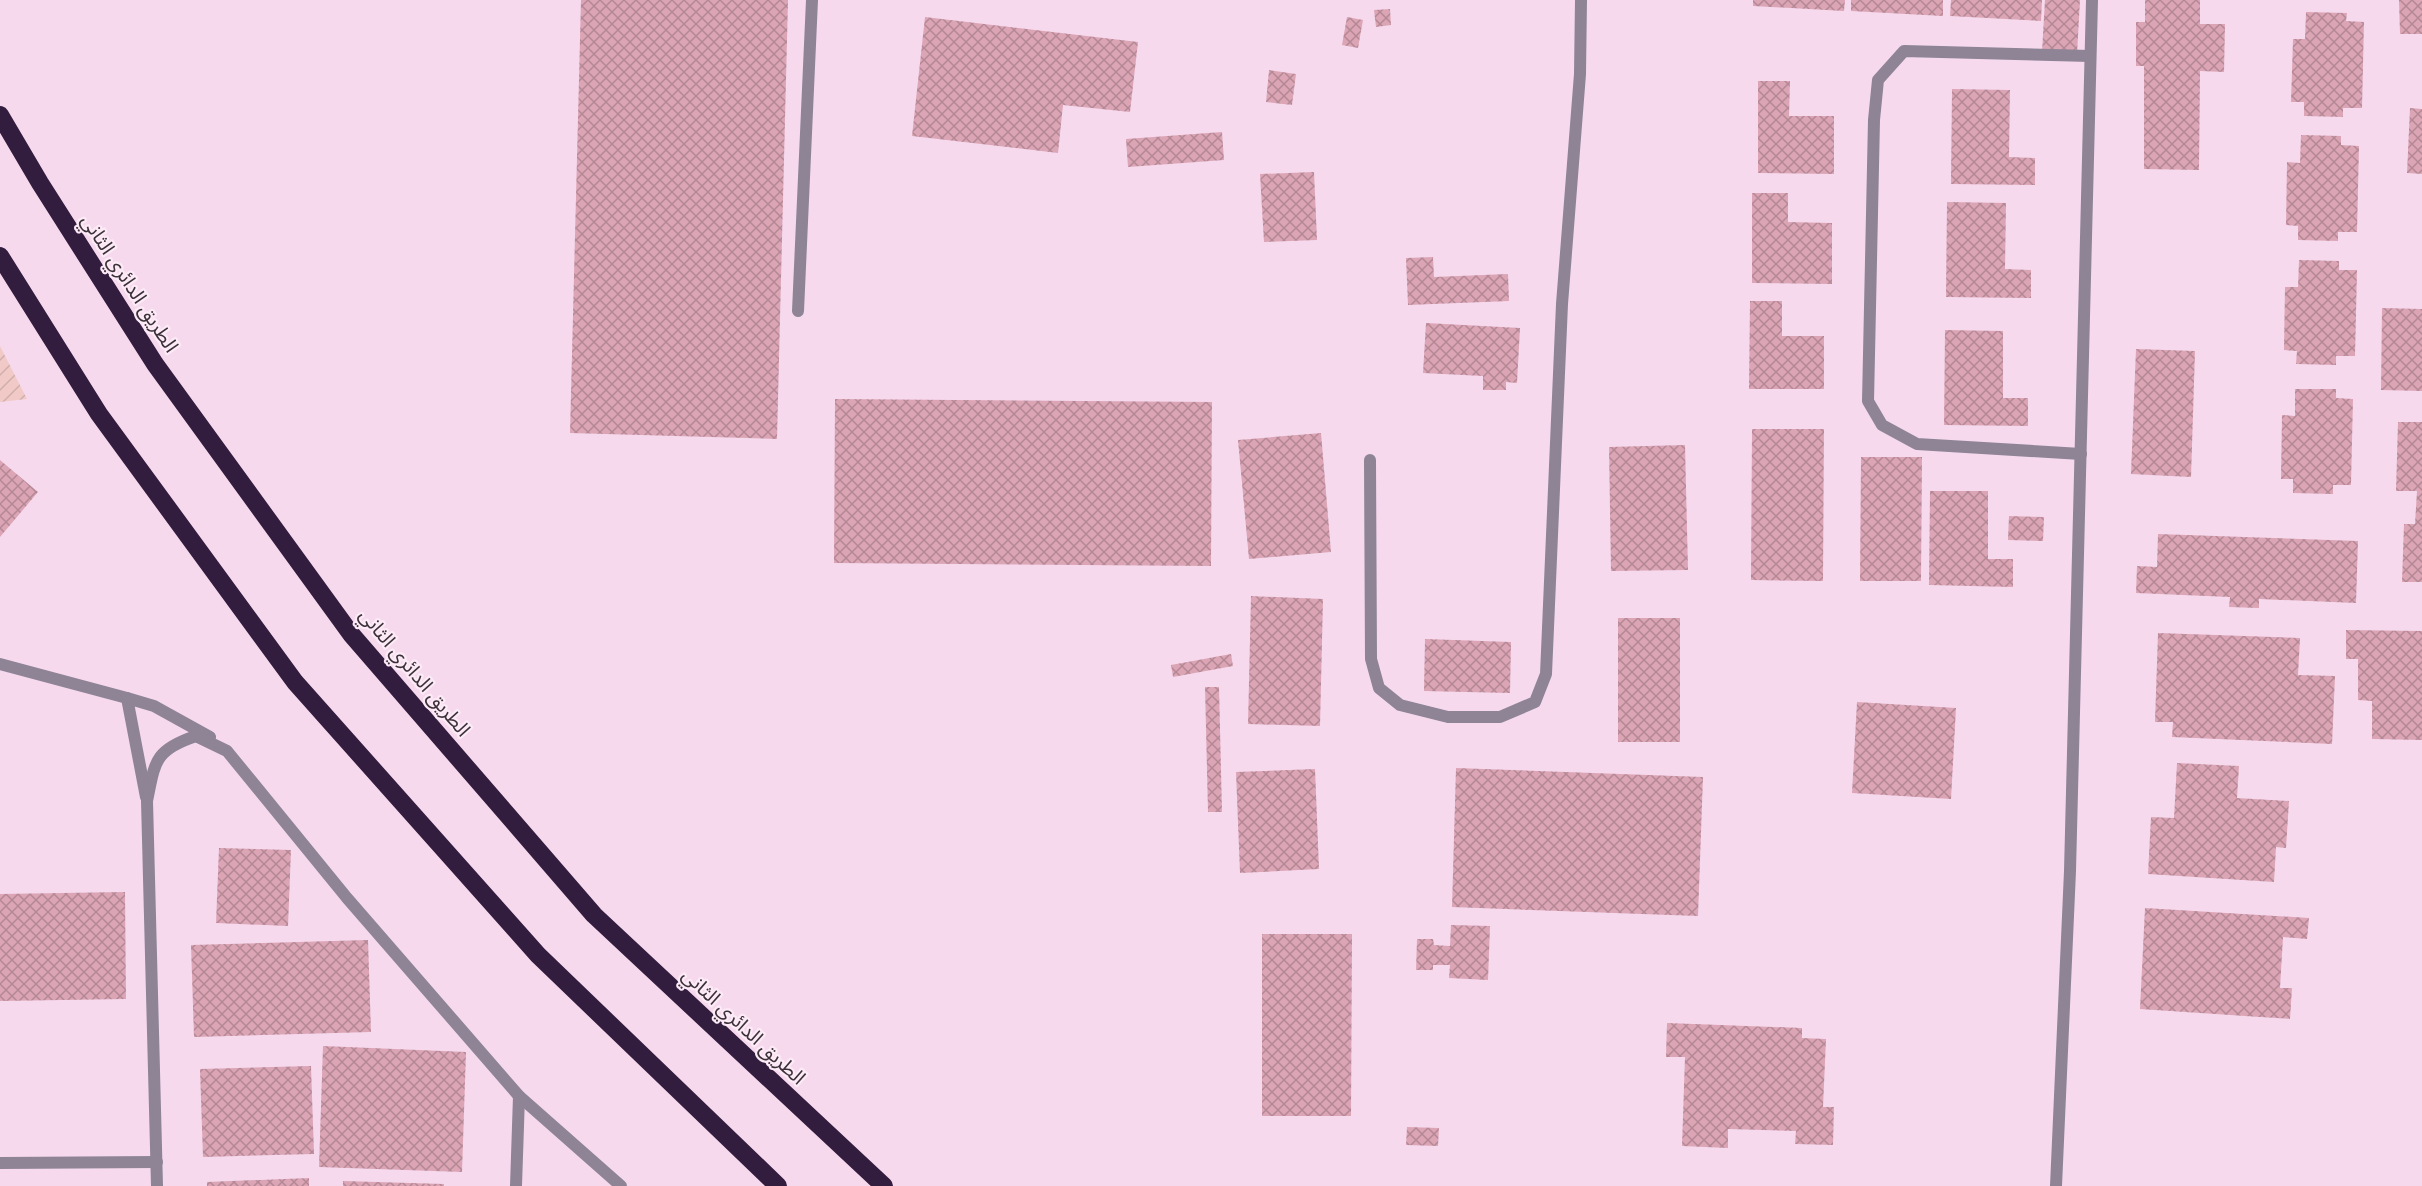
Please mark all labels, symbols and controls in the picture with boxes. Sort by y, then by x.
street label: الطريق الدائري الثاني [73,208,185,359]
street label: الطريق الدائري الثاني [352,602,477,743]
street label: الطريق الدائري الثاني [675,961,812,1092]

